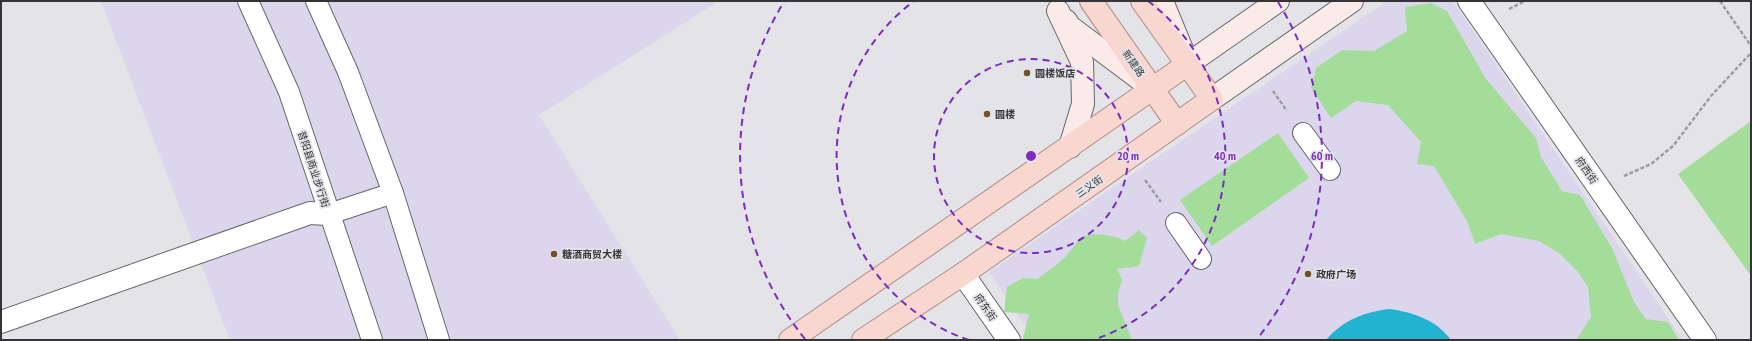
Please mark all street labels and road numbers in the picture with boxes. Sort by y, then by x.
street label: 新建路 [1120,47,1148,79]
street label: 昔阳县商业步行街 [295,129,332,209]
street label: 府西街 [1573,154,1601,186]
street label: 三义街 [1073,172,1105,200]
street label: 府东街 [972,291,1000,323]

